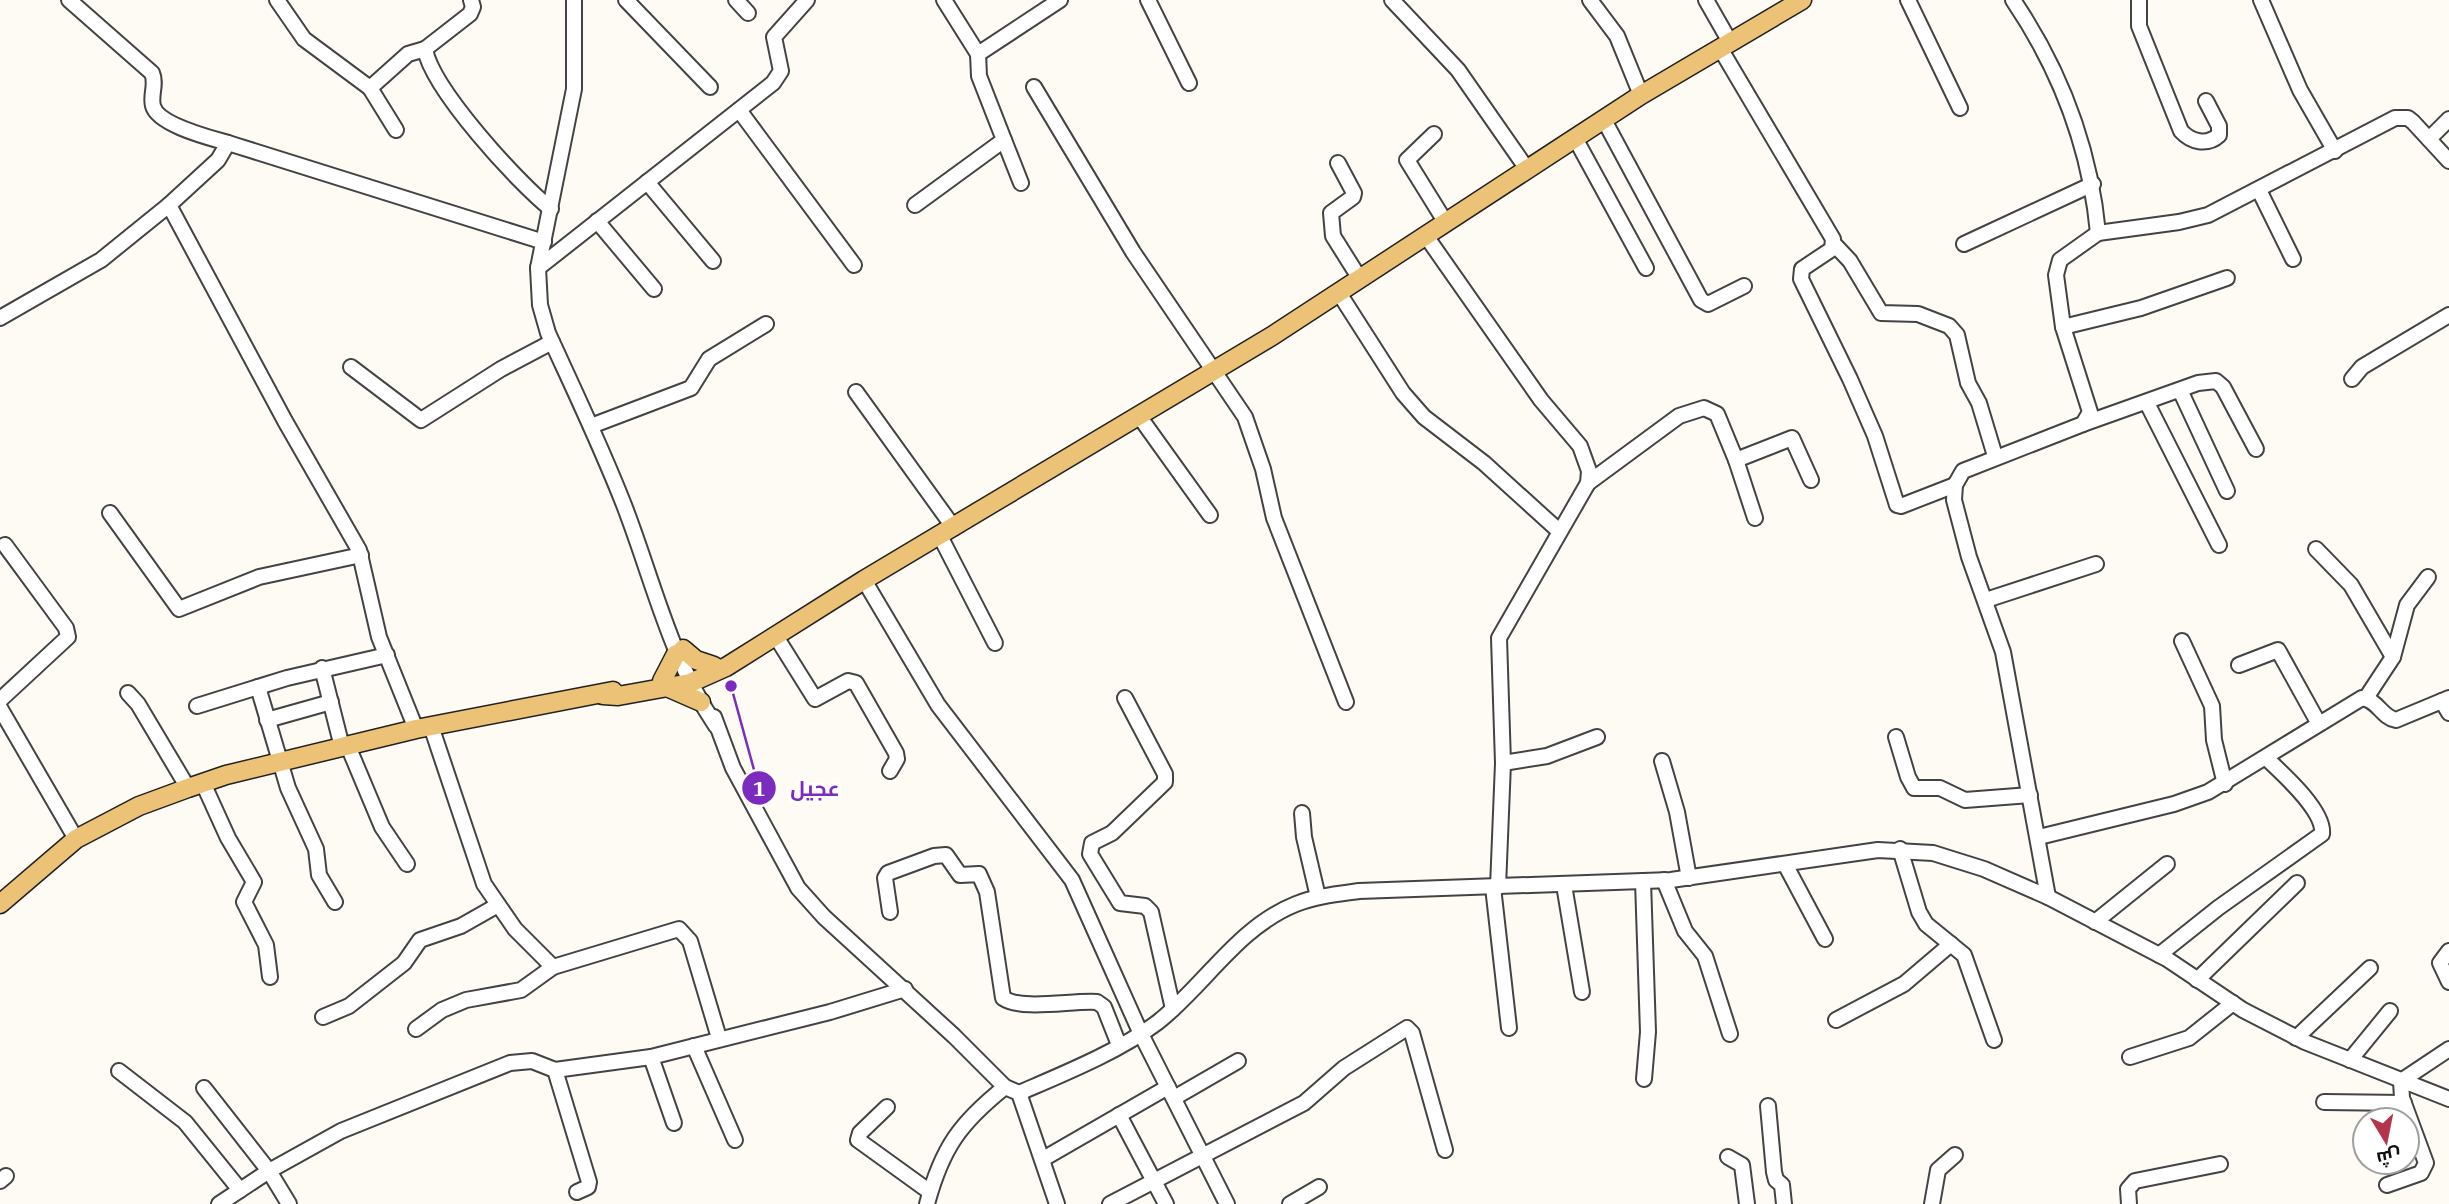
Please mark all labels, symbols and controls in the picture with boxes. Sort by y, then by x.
callout: عجيل [741,767,854,809]
text: 1 [753,774,765,802]
text: عجيل [790,774,840,802]
north arrow [2351,1106,2421,1176]
text: ش [2375,1144,2403,1172]

